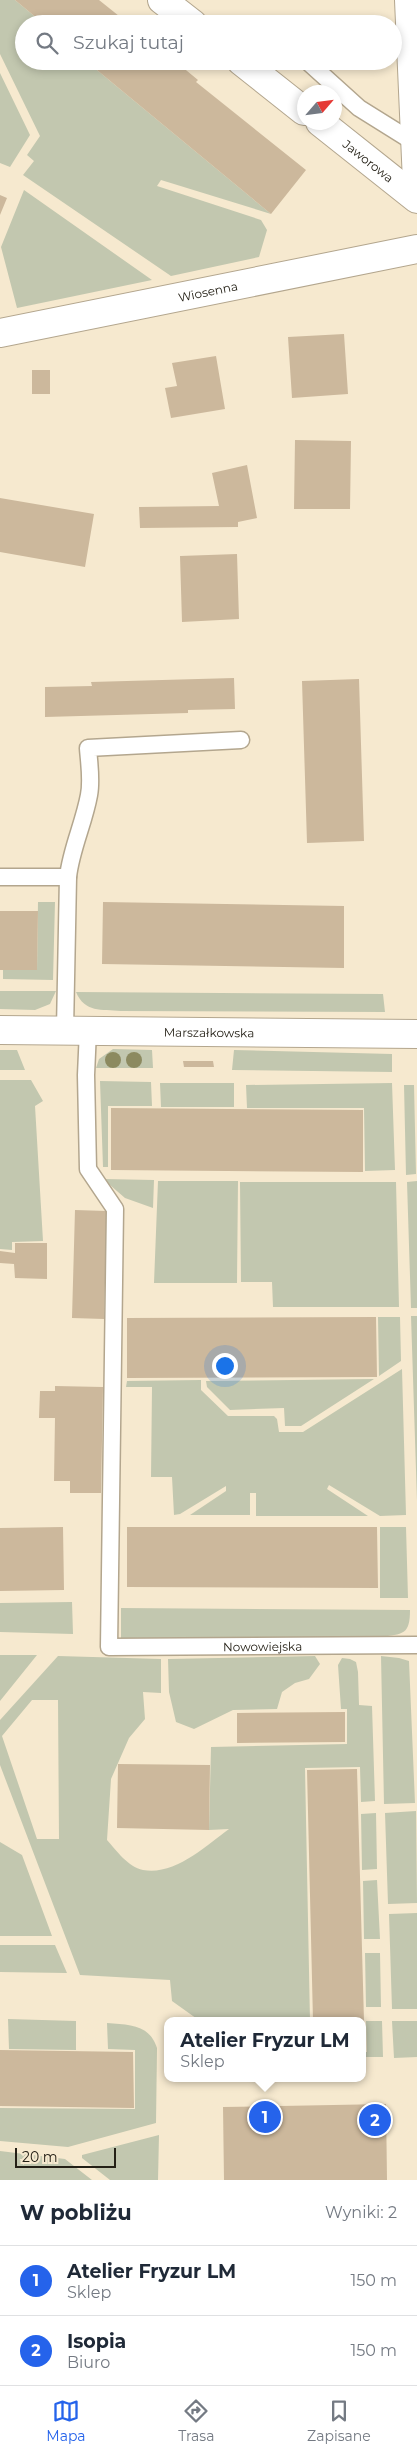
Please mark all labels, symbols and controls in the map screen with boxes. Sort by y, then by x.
search box [15,15,402,70]
icon: search [33,29,61,57]
text: Szukaj tutaj [73,31,184,54]
north arrow [297,85,342,130]
street label: Jaworowa [339,135,397,185]
street label: Wiosenna [177,278,239,304]
street label: Marszałkowska [164,1024,254,1040]
your location [212,1353,238,1379]
street label: Nowowiejska [223,1638,302,1654]
popup [164,2017,366,2082]
text: Atelier Fryzur LM [180,2029,350,2052]
text: Sklep [180,2052,225,2071]
pin: 1 [249,2098,281,2136]
pin: 2 [359,2101,391,2139]
scale bar [15,2145,116,2168]
text: 20 m [22,2148,58,2166]
text: W pobliżu [20,2200,132,2225]
text: Wyniki: 2 [325,2203,397,2222]
text: Atelier Fryzur LM [67,2260,236,2283]
text: 1 [33,2271,39,2290]
text: 150 m [350,2271,397,2290]
text: Sklep [67,2283,111,2302]
text: Isopia [67,2330,126,2353]
text: 2 [31,2341,41,2360]
text: 150 m [350,2341,397,2360]
text: Biuro [67,2353,110,2372]
tab: Mapa [46,2397,86,2445]
tab: Trasa [178,2397,214,2445]
tab: Zapisane [307,2397,371,2445]

